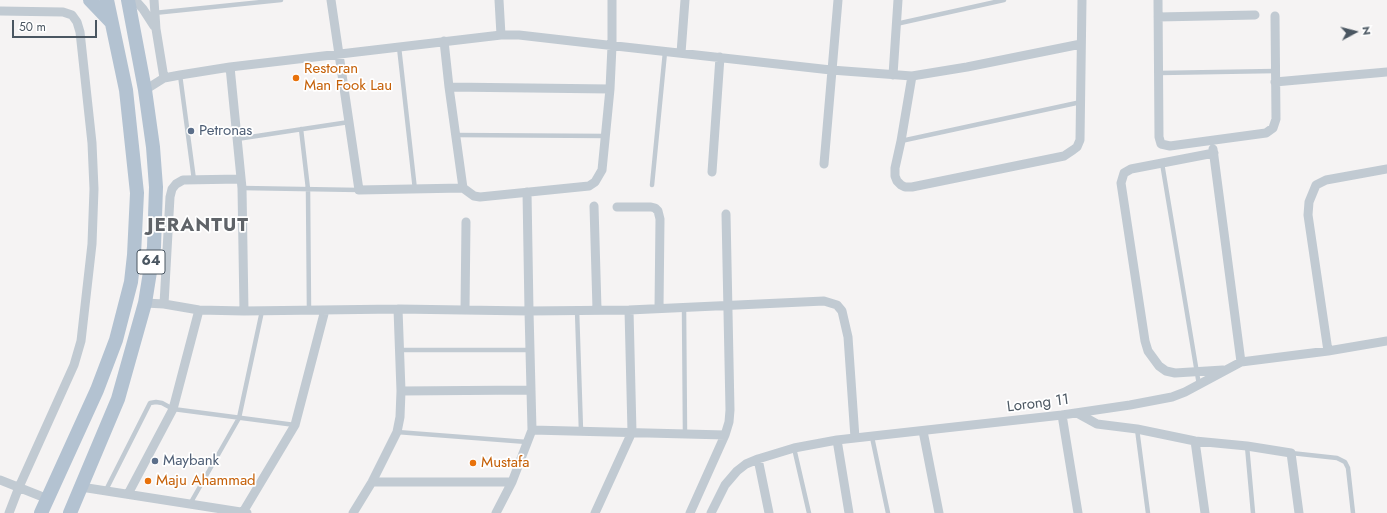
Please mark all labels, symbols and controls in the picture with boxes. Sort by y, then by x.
scale bar [14,12,99,38]
north arrow [1335,12,1375,52]
text: 50 m [19,18,46,36]
text: N [1358,25,1375,36]
place label: Restoran Man Fook Lau [304,60,392,95]
marker: Restoran Man Fook Lau [291,73,301,83]
place label: Petronas [199,122,252,140]
marker: Petronas [186,126,196,136]
district label: JERANTUT [147,215,249,237]
road number: 64 [137,250,165,274]
street label: Lorong 11 [1006,391,1070,417]
place label: Maybank [163,452,219,470]
place label: Mustafa [481,454,529,472]
marker: Maybank [150,456,160,466]
marker: Mustafa [468,458,478,468]
place label: Maju Ahammad [156,472,256,490]
marker: Maju Ahammad [143,476,153,486]

